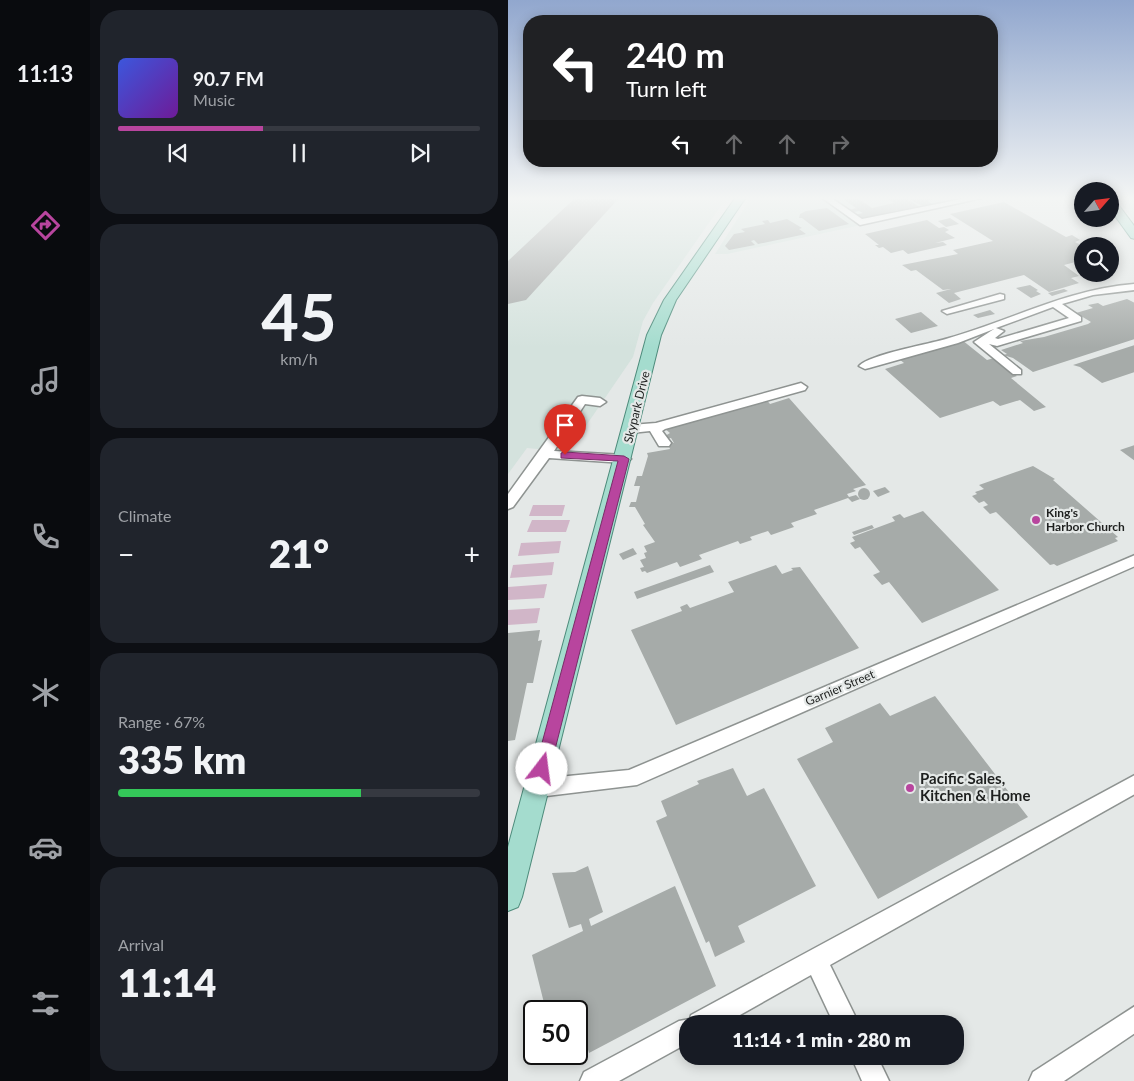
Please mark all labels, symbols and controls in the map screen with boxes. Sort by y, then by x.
text: 240 m [626,33,725,75]
icon: left [543,35,608,100]
text: 11:13 [17,60,73,87]
text: 90.7 FM [193,67,264,90]
text: Turn left [626,75,707,102]
text: Music [193,90,235,109]
icon: left [667,130,695,158]
icon: ahead [720,130,748,158]
icon: ahead [773,130,801,158]
icon: right [826,130,854,158]
icon: previous [164,139,192,167]
icon: pause [285,139,313,167]
icon: next [406,139,434,167]
north arrow [1074,182,1119,228]
map controls [1074,182,1119,282]
icon: directions [28,208,63,243]
button: search [1074,237,1119,282]
text: 45 [261,277,337,355]
text: km/h [280,349,318,368]
icon: music [28,363,63,398]
street label: Skypark Drive [620,369,653,444]
pin [544,404,586,455]
icon: arrive [551,411,579,439]
place label: King's Harbor Church [1046,505,1125,534]
text: Climate [118,506,171,525]
marker: King's Harbor Church [1030,514,1042,526]
icon: phone [28,519,63,554]
text: 21° [269,530,329,576]
text: − [118,537,134,571]
text: + [464,537,480,571]
street label: Garnier Street [803,666,877,709]
icon: climate [28,675,63,710]
text: Range · 67% [118,712,205,731]
text: 335 km [118,736,246,782]
position arrow [515,742,567,794]
place label: Pacific Sales, Kitchen & Home [920,769,1030,804]
marker: Pacific Sales, Kitchen & Home [904,782,916,794]
icon: car [28,830,63,865]
text: Arrival [118,935,164,954]
text: 11:14 [118,959,216,1005]
icon: filters [28,986,63,1021]
speed limit sign: 50 [523,1000,588,1065]
text: 11:14 · 1 min · 280 m [732,1028,911,1051]

